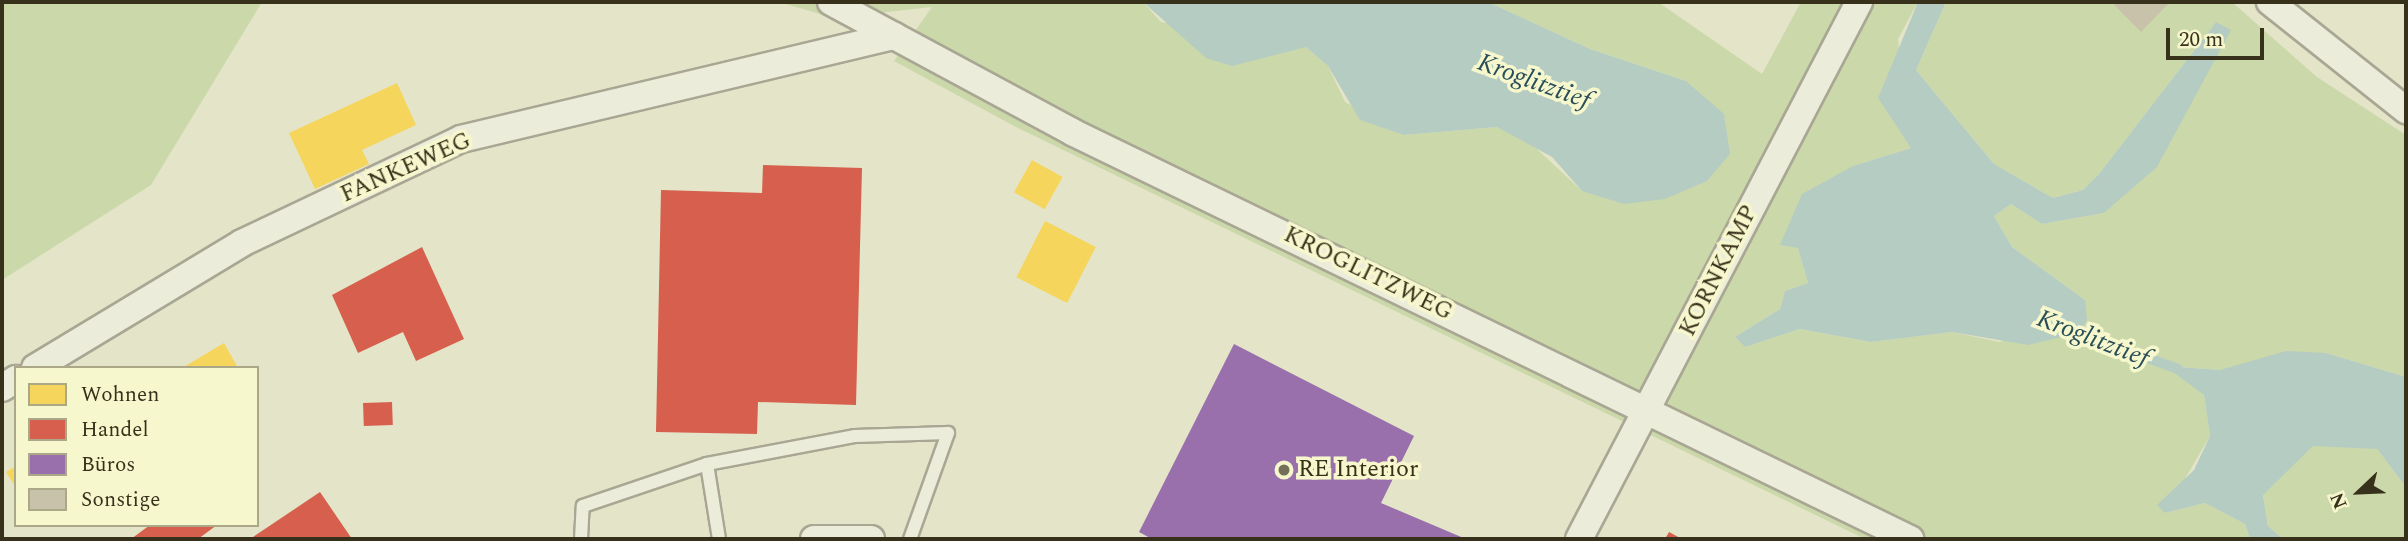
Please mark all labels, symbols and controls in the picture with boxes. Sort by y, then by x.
scale bar [2170,14,2268,58]
text: 20 m [2179,24,2223,56]
water label: Kroglitztief [1473,47,1595,117]
street label: FANKEWEG [336,126,476,210]
street label: KORNKAMP [1674,201,1764,341]
street label: KROGLITZWEG [1279,221,1457,327]
water label: Kroglitztief [2032,303,2154,375]
legend [14,366,259,527]
text: Wohnen [81,379,159,411]
text: Handel [81,414,149,446]
text: Büros [81,449,135,481]
place label: RE Interior [1298,456,1418,484]
north arrow [2324,457,2394,527]
marker: RE Interior [1276,462,1292,478]
text: Sonstige [81,484,160,516]
text: N [2323,488,2356,513]

